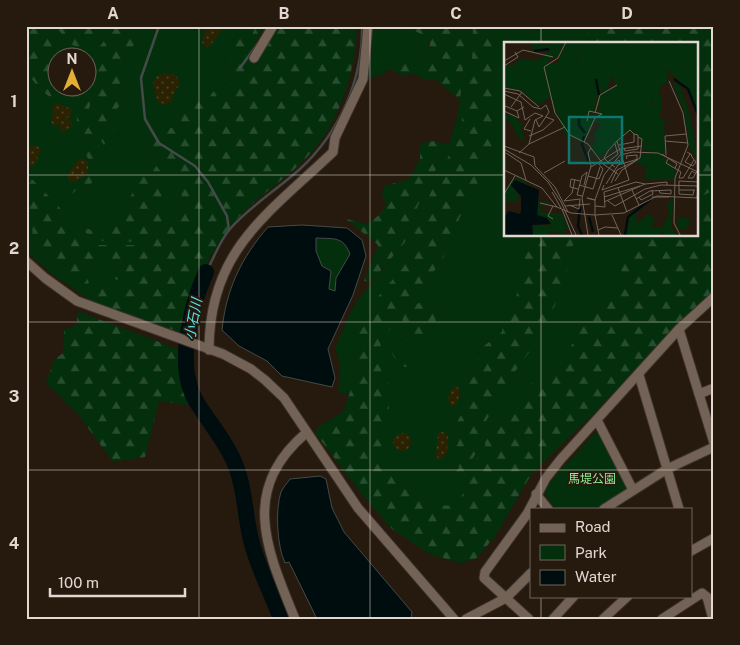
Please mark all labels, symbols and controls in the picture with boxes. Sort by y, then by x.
text: A [107,4,119,23]
text: B [279,4,290,23]
text: C [450,4,462,23]
text: D [621,4,633,23]
inset map [504,42,698,236]
north arrow [48,48,98,98]
text: N [67,51,77,67]
text: 1 [11,92,17,111]
text: 2 [9,239,19,258]
water label: 小石川 [181,295,205,341]
text: 3 [9,387,19,406]
park label: 馬堤公園 [568,472,616,486]
legend [530,508,692,598]
text: Road [575,518,611,535]
text: 4 [9,534,20,553]
text: Park [575,544,607,561]
scale bar [50,565,185,597]
text: Water [575,568,617,585]
text: 100 m [58,574,99,591]

